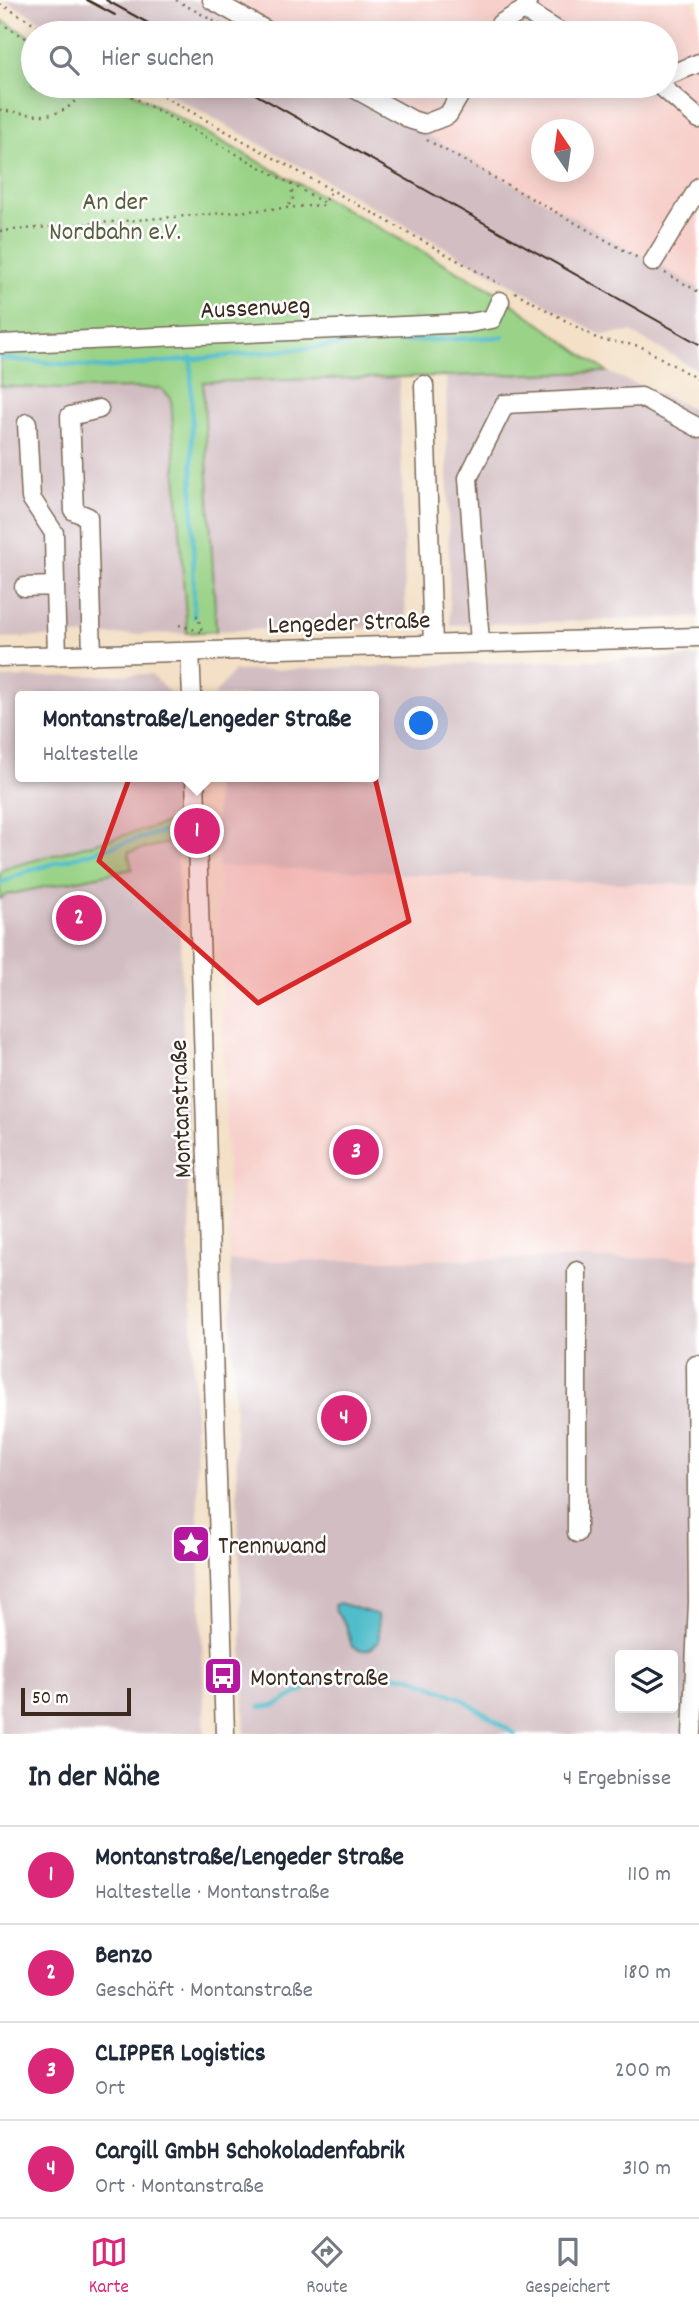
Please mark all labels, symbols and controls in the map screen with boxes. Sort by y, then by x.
search box [21,21,678,98]
icon: search [45,41,83,79]
text: Hier suchen [101,41,214,78]
north arrow [531,119,594,182]
park label: An der Nordbahn e.V. [49,185,181,252]
street label: Aussenweg [199,288,311,331]
street label: Lengeder Straße [267,603,431,646]
popup [15,691,379,782]
text: Montanstraße/Lengeder Straße [42,702,352,739]
your location [404,706,438,740]
text: Haltestelle [42,739,138,772]
pin: 1 [174,805,220,857]
pin: 2 [56,892,102,944]
street label: Montanstraße [162,1039,203,1179]
pin: 3 [333,1126,379,1178]
pin: 4 [321,1392,367,1444]
place icon: Trennwand [170,1523,212,1565]
place label: Trennwand [218,1529,327,1566]
map controls [615,1650,678,1713]
button: layers [615,1650,678,1713]
bus stop icon: Montanstraße [202,1655,244,1697]
place label: Montanstraße [250,1661,389,1698]
scale bar [21,1685,131,1717]
text: 50 m [32,1686,69,1713]
text: In der Nähe [28,1758,160,1801]
text: 4 Ergebnisse [563,1763,671,1796]
text: Montanstraße/Lengeder Straße [95,1840,404,1877]
text: 1 [48,1859,54,1892]
text: 110 m [627,1859,671,1892]
text: Haltestelle · Montanstraße [95,1877,330,1910]
text: Benzo [95,1938,152,1975]
text: 2 [46,1957,56,1990]
text: 180 m [623,1957,671,1990]
text: Geschäft · Montanstraße [95,1975,313,2008]
text: CLIPPER Logistics [95,2036,266,2073]
text: 3 [46,2055,56,2088]
text: 200 m [615,2055,671,2088]
text: Ort [95,2073,125,2106]
text: Cargill GmbH Schokoladenfabrik [95,2134,405,2171]
text: 4 [46,2153,56,2186]
text: 310 m [622,2153,671,2186]
text: Ort · Montanstraße [95,2171,264,2204]
tab: Karte [89,2233,129,2302]
tab: Route [306,2233,348,2302]
tab: Gespeichert [525,2233,610,2302]

